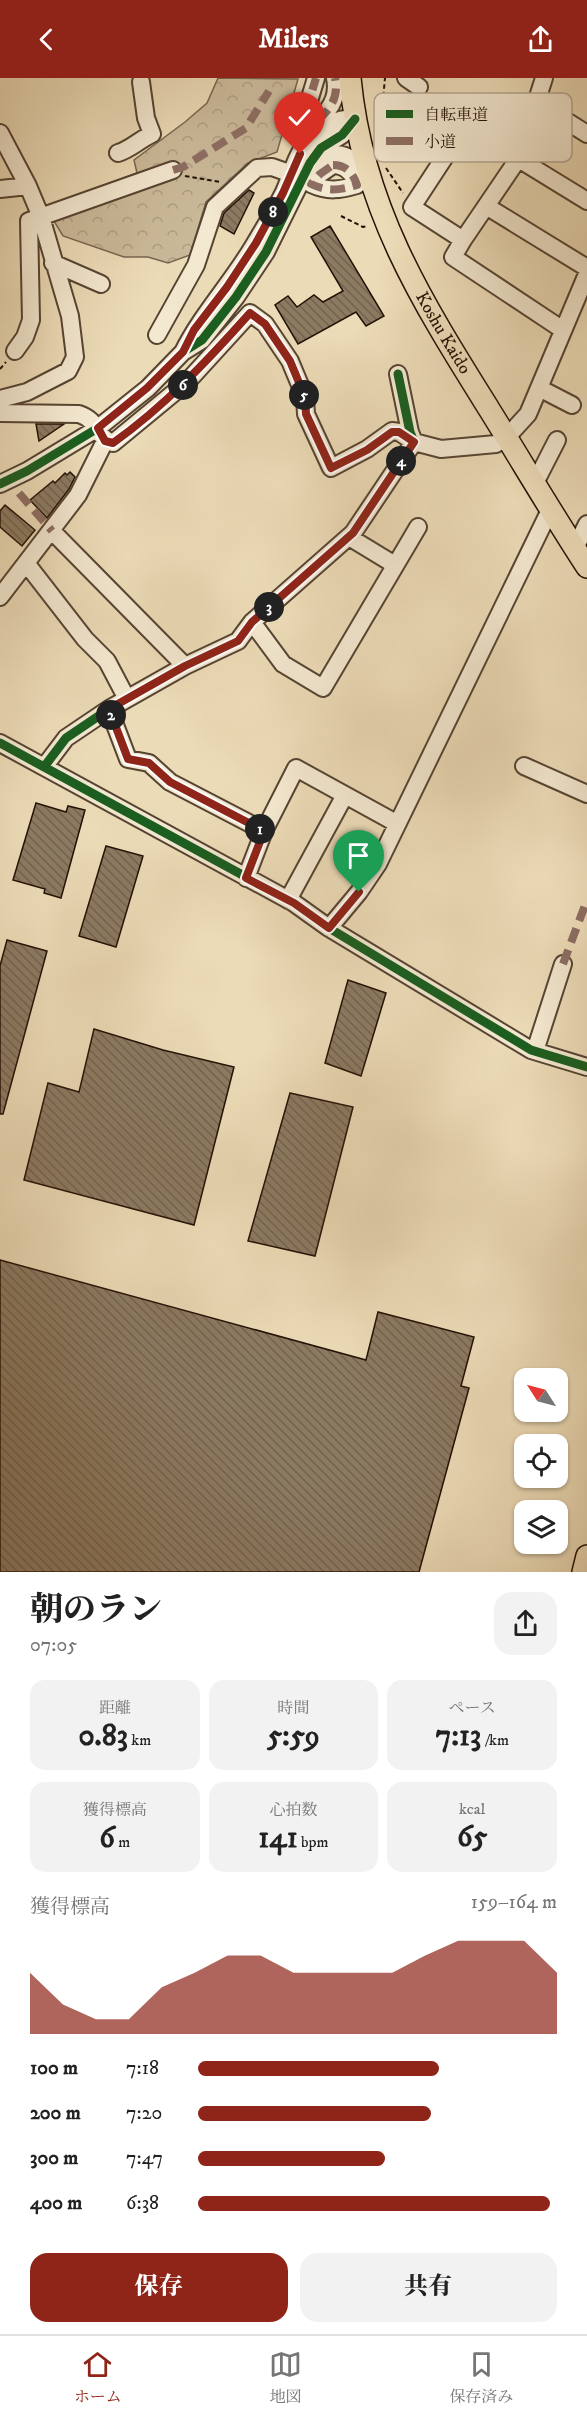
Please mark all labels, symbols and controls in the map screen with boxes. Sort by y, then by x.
text: Milers [259,22,328,56]
icon: back [30,23,63,56]
icon: share [524,23,557,56]
pin [274,92,325,154]
legend [374,93,572,162]
icon: check [283,101,316,134]
text: 自転車道 [424,105,488,125]
text: 小道 [424,132,456,152]
pin: 8 [258,197,288,227]
text: 8 [269,202,277,222]
street label: Koshu Kaido [410,288,476,379]
pin: 6 [168,370,198,400]
text: 6 [179,375,187,395]
pin: 5 [289,380,319,410]
text: 5 [300,385,308,405]
pin: 4 [386,446,416,476]
text: 4 [396,451,406,471]
pin: 3 [254,592,284,622]
text: 3 [266,597,272,617]
pin: 2 [96,700,126,730]
text: 2 [107,705,115,725]
pin: 1 [245,814,275,844]
text: 1 [257,819,263,839]
pin [333,830,384,892]
icon: arrive [342,839,375,872]
north arrow [514,1368,568,1422]
map controls [514,1368,568,1554]
button: locate [514,1434,568,1488]
button: layers [514,1500,568,1554]
text: 朝のラン [30,1590,162,1631]
button: share [494,1592,557,1655]
text: 07:05 [30,1633,77,1658]
text: 距離 [99,1698,131,1718]
text: 時間 [277,1698,310,1718]
text: ペース [449,1698,496,1718]
text: 0.83 [78,1718,128,1755]
text: 5:59 [267,1718,320,1755]
text: 7:13 [435,1718,481,1755]
text: km [128,1730,151,1750]
text: /km [481,1730,509,1750]
text: kcal [459,1799,485,1819]
text: 獲得標高 [83,1800,147,1820]
text: 心拍数 [269,1800,318,1820]
text: 65 [457,1819,487,1856]
text: 6 [99,1820,115,1857]
text: 141 [258,1820,298,1857]
text: m [115,1832,130,1852]
text: bpm [298,1832,329,1852]
text: 159–164 m [471,1890,557,1915]
text: 獲得標高 [30,1895,110,1920]
text: 100 m [30,2056,78,2081]
text: 7:18 [126,2056,159,2081]
text: 200 m [30,2101,81,2126]
text: 7:20 [126,2101,162,2126]
text: 300 m [30,2146,78,2171]
text: 7:47 [126,2146,163,2171]
text: 400 m [30,2191,82,2216]
text: 6:38 [126,2191,159,2216]
button: 保存 [30,2253,288,2322]
button: 共有 [300,2253,557,2322]
tab: ホーム [74,2348,122,2407]
tab: 地図 [269,2348,302,2407]
tab: 保存済み [449,2348,513,2407]

